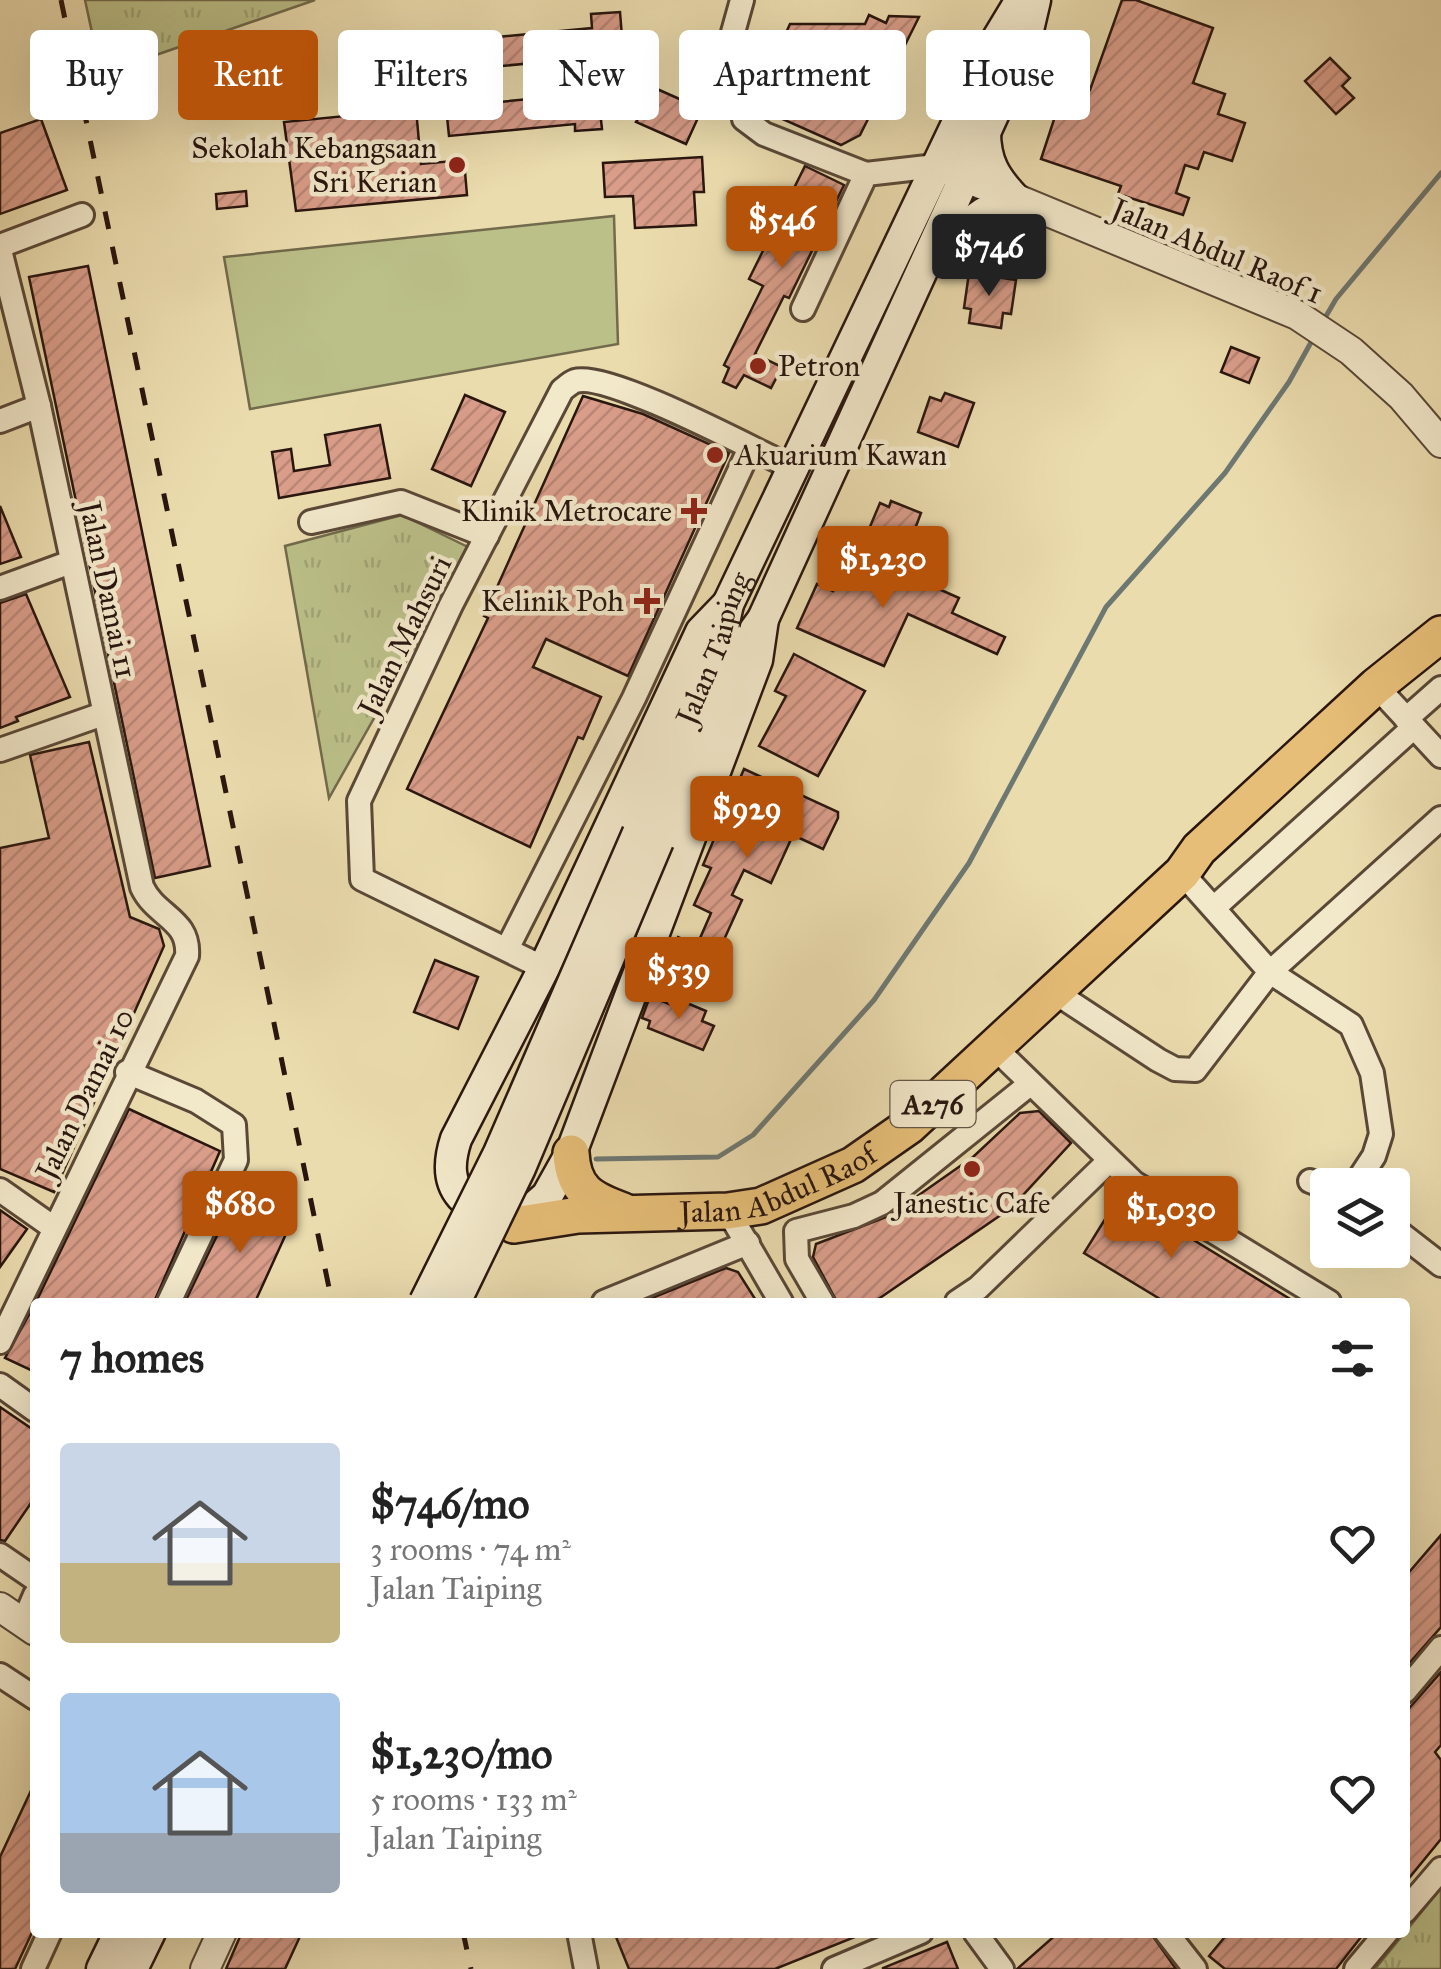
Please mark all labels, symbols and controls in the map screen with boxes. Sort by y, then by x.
chip: Buy [30,30,158,120]
chip: Rent [178,30,318,120]
chip: Filters [338,30,503,120]
chip: New [523,30,659,120]
chip: Apartment [679,30,906,120]
chip: House [926,30,1090,120]
place label: Sekolah Kebangsaan Sri Kerian [191,130,437,200]
marker: Sekolah Kebangsaan Sri Kerian [446,154,468,176]
pin: $546 [723,186,841,271]
street label: Jalan Abdul Raof 1 [1103,189,1328,312]
text: $546 [748,199,816,238]
pin: $746 [930,214,1048,299]
text: $746 [954,227,1024,266]
place label: Petron [778,348,860,384]
marker: Petron [747,355,769,377]
place label: Akuarium Kawan [733,437,947,473]
marker: Akuarium Kawan [704,444,726,466]
place label: Klinik Metrocare [460,493,672,529]
street label: Jalan Damai 11 [71,495,144,682]
marker: Klinik Metrocare [681,498,707,524]
pin: $1,230 [802,526,964,611]
text: $1,230 [839,539,927,578]
street label: Jalan Mahsuri [349,550,459,725]
street label: Jalan Taiping [667,565,759,733]
place label: Kelinik Poh [481,583,624,619]
marker: Kelinik Poh [634,588,660,614]
pin: $929 [688,776,806,861]
text: $929 [712,789,782,828]
pin: $539 [620,937,738,1022]
text: $539 [647,950,711,989]
street label: Jalan Damai 10 [27,1003,142,1188]
road number: A276 [890,1081,976,1127]
street label: Jalan Abdul Raof [676,1133,888,1230]
marker: Janestic Cafe [961,1158,983,1180]
map controls [1310,1168,1410,1268]
button: layers [1310,1168,1410,1268]
pin: $680 [181,1171,299,1256]
pin: $1,030 [1090,1176,1252,1261]
text: $680 [204,1184,276,1223]
place label: Janestic Cafe [890,1185,1051,1221]
text: $1,030 [1126,1189,1216,1228]
icon: filters [1325,1331,1380,1386]
text: 7 homes [60,1332,204,1384]
text: $746/mo [370,1478,530,1530]
icon: home [140,1483,260,1603]
icon: heart [1325,1516,1380,1571]
text: 3 rooms · 74 m² [370,1530,571,1569]
text: Jalan Taiping [370,1569,541,1608]
text: $1,230/mo [370,1728,553,1780]
icon: home [140,1733,260,1853]
icon: heart [1325,1766,1380,1821]
text: 5 rooms · 133 m² [370,1780,577,1819]
text: Jalan Taiping [370,1819,541,1858]

